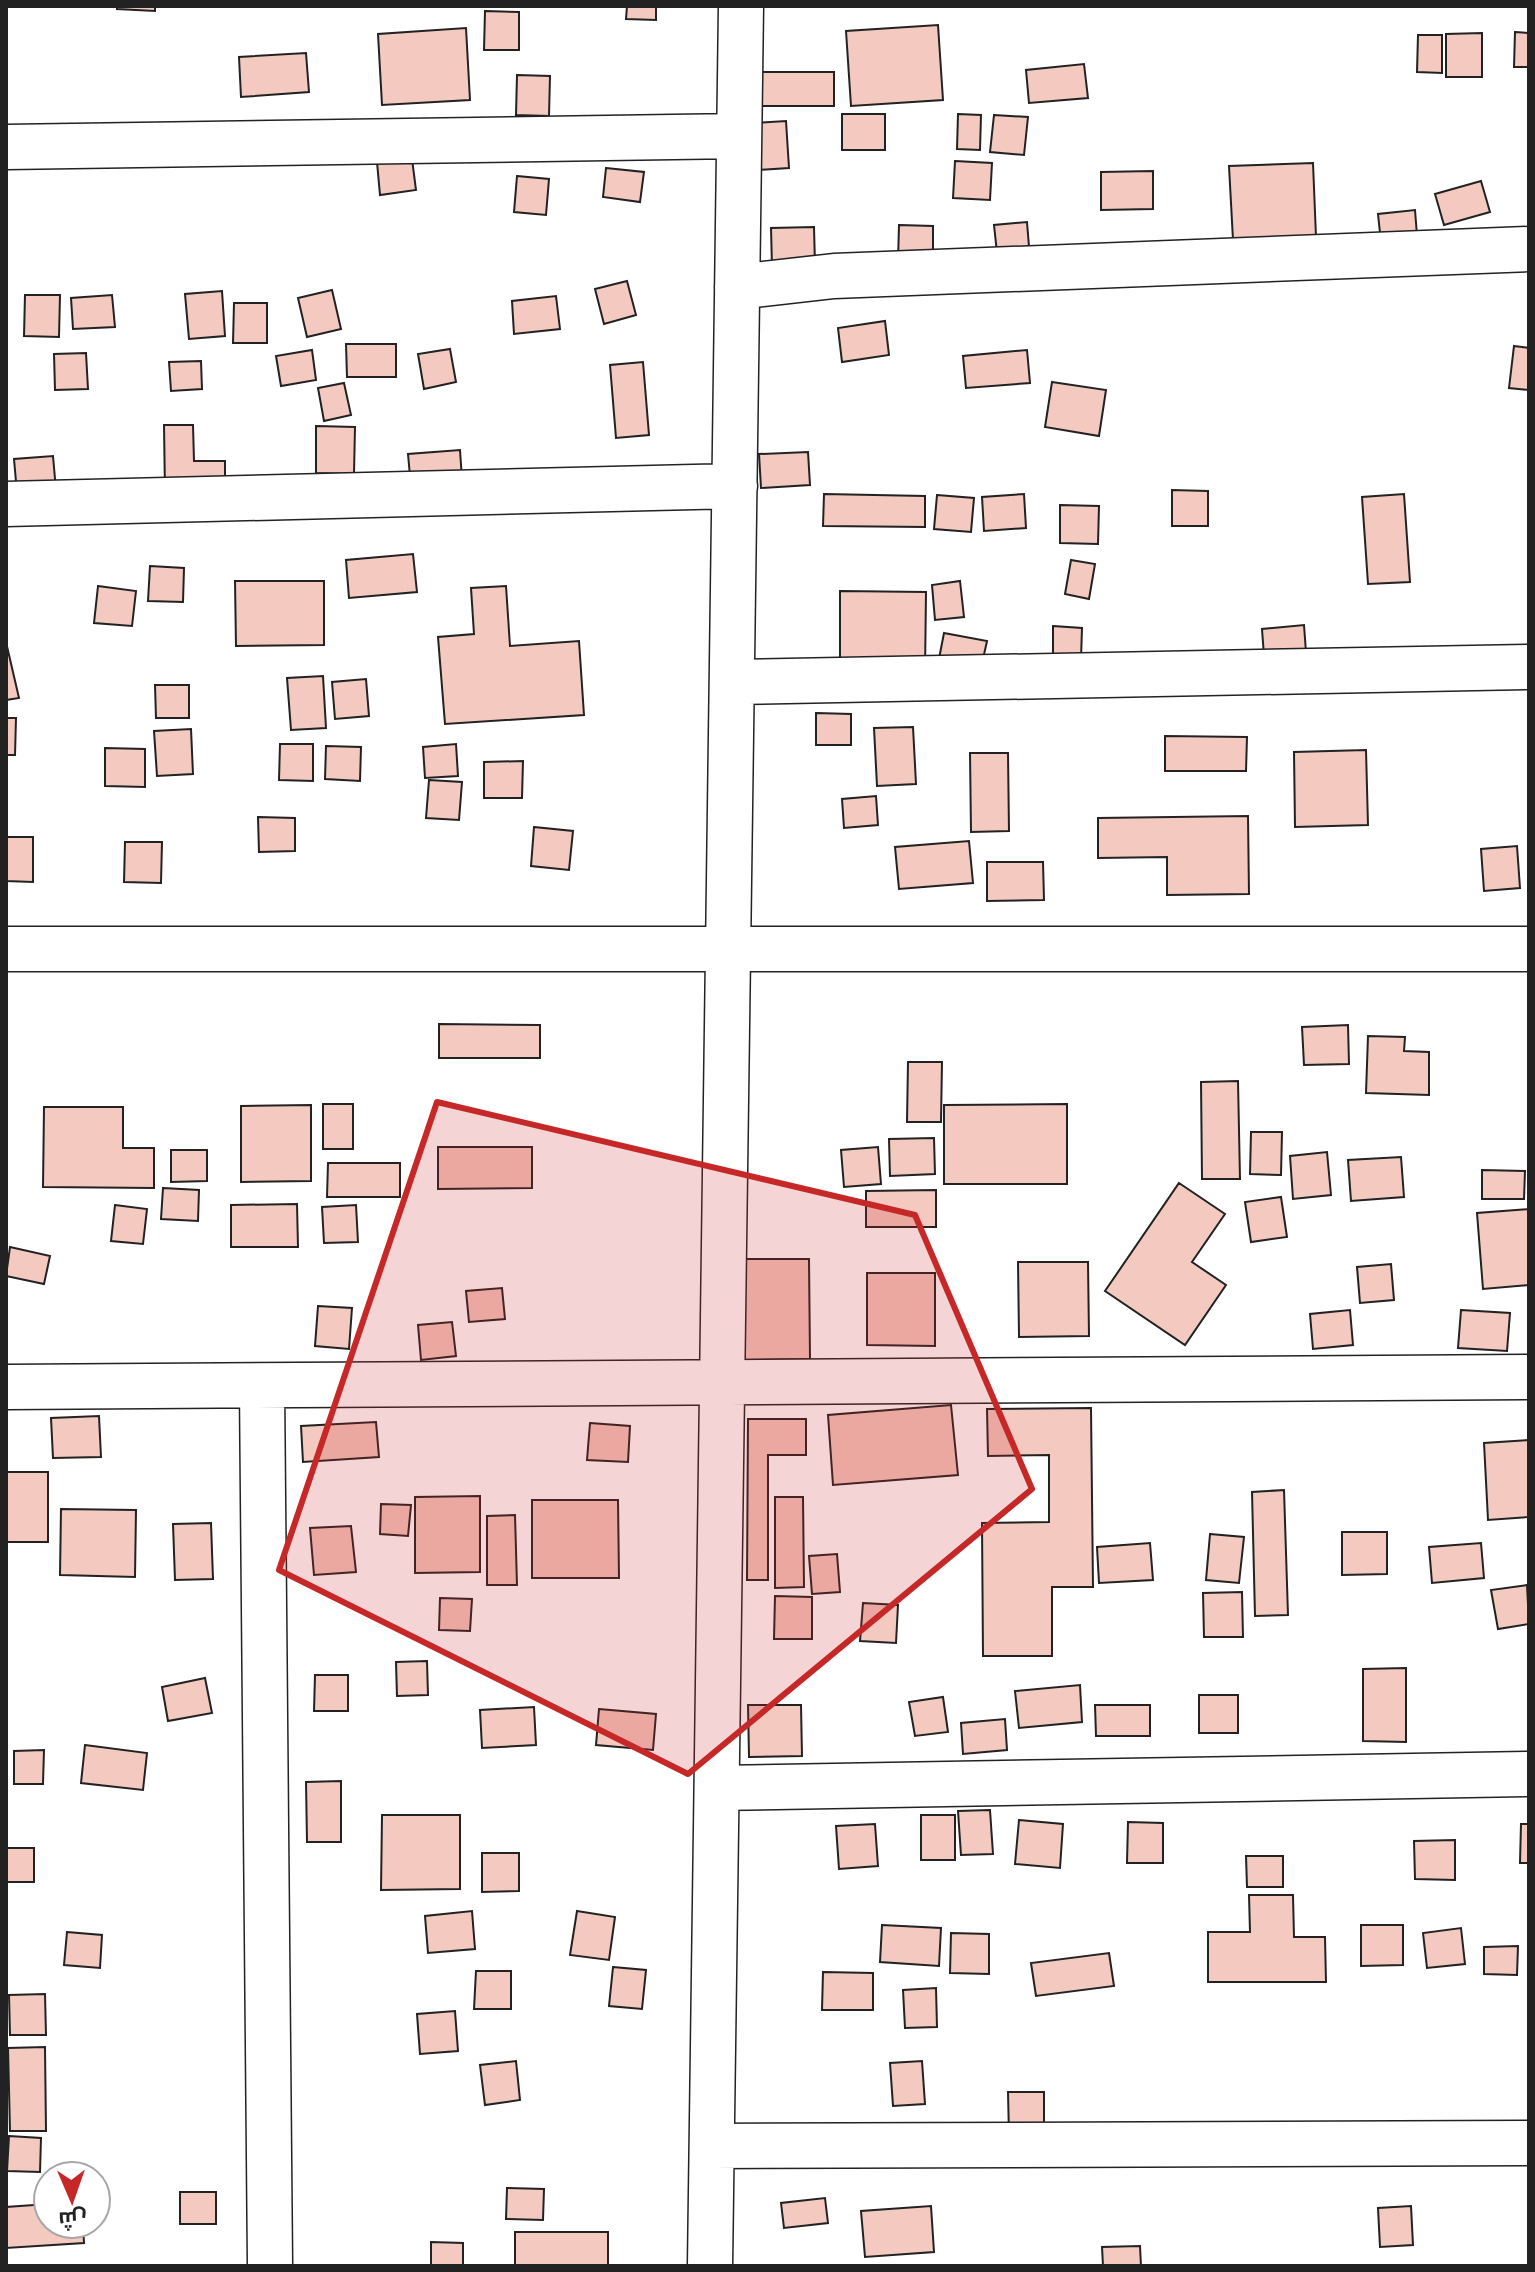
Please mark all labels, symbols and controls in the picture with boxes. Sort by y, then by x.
north arrow [32,2160,112,2240]
text: ش [58,2205,87,2238]

